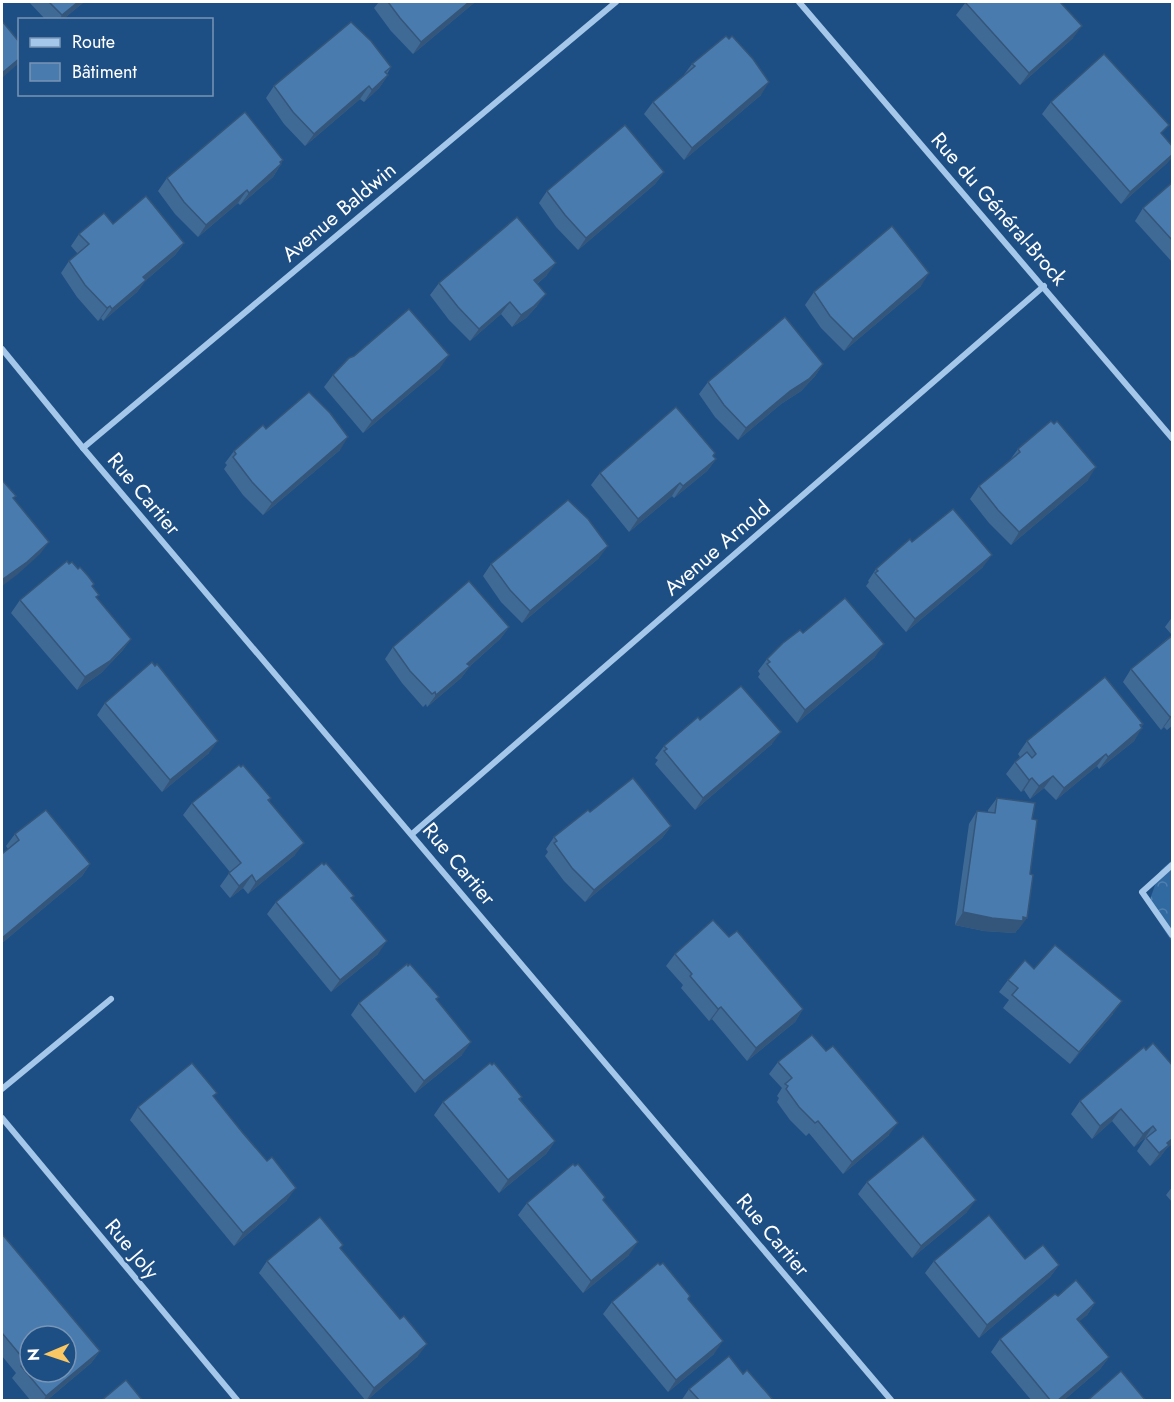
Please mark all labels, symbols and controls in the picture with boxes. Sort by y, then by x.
legend [18,18,213,96]
text: Route [72,29,115,55]
text: Bâtiment [72,59,138,85]
street label: Rue du Général-Brock [924,126,1074,293]
street label: Avenue Baldwin [275,155,403,269]
street label: Rue Cartier [100,446,188,543]
street label: Avenue Arnold [657,493,777,603]
street label: Rue Cartier [415,816,503,913]
street label: Rue Cartier [729,1187,817,1284]
street label: Rue Joly [98,1212,167,1286]
north arrow [18,1324,78,1384]
text: N [22,1348,45,1361]

